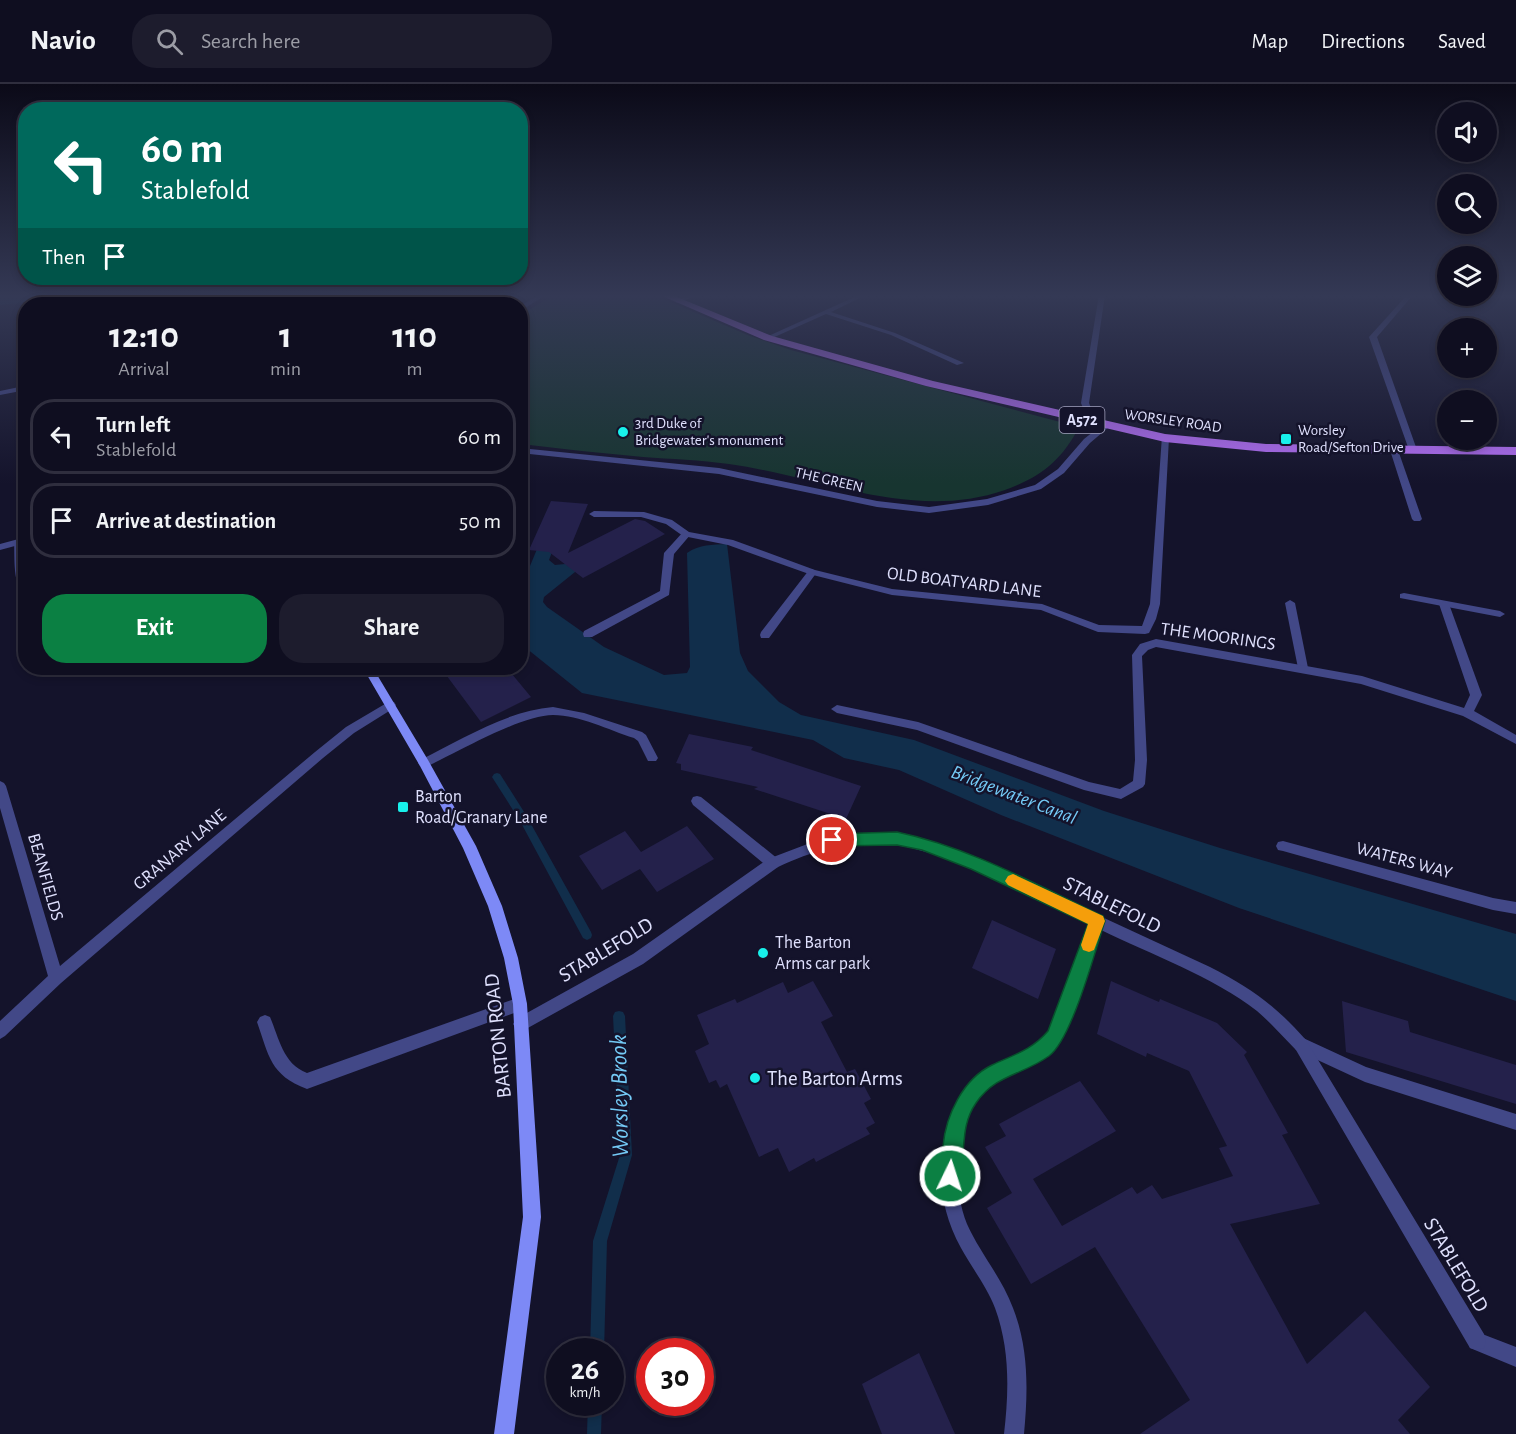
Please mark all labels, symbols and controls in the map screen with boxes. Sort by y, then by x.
search box [132,14,552,68]
icon: search [153,25,186,58]
text: Navio [30,27,96,55]
text: Search here [201,30,300,52]
text: Map [1252,31,1288,52]
text: Directions [1321,31,1405,52]
text: Saved [1438,31,1486,52]
map controls [1437,102,1497,450]
button: sound [1437,102,1497,162]
icon: left [42,126,120,204]
text: 60 m [141,128,223,170]
button: search [1437,174,1497,234]
text: Stablefold [141,177,249,204]
icon: arrive [98,240,131,273]
text: Then [42,246,86,268]
button: layers [1437,246,1497,306]
text: 12:10 [109,318,179,354]
text: 1 [279,318,292,354]
text: 110 [392,318,437,354]
button: + [1437,318,1497,378]
text: Arrival [118,359,170,379]
text: min [270,359,301,379]
text: m [407,359,423,379]
button: − [1437,390,1497,450]
road number: A572 [1060,407,1104,433]
street label: WORSLEY ROAD [1124,407,1223,435]
text: Turn left [96,414,170,436]
place label: 3rd Duke of Bridgewater's monument [635,416,783,448]
icon: left [45,420,78,453]
place label: Worsley Road/Sefton Drive [1298,423,1404,455]
marker: 3rd Duke of Bridgewater's monument [616,425,630,439]
text: 60 m [458,426,501,448]
marker: Worsley Road/Sefton Drive [1279,432,1293,446]
text: Stablefold [96,440,176,460]
street label: THE GREEN [794,465,864,495]
icon: arrive [45,504,78,537]
text: Arrive at destination [96,510,276,532]
text: 50 m [459,510,501,532]
street label: OLD BOATYARD LANE [886,565,1042,601]
button: Exit [42,594,267,663]
button: Share [279,594,504,663]
street label: THE MOORINGS [1159,620,1277,654]
water label: Bridgewater Canal [948,762,1080,828]
place label: Barton Road/Granary Lane [415,788,548,827]
marker: Barton Road/Granary Lane [396,800,410,814]
street label: GRANARY LANE [130,806,230,894]
pin [806,814,857,865]
icon: arrive [815,823,848,856]
street label: BEANFIELDS [24,831,66,923]
street label: WATERS WAY [1354,840,1455,883]
street label: STABLEFOLD [1060,872,1164,938]
street label: STABLEFOLD [555,914,657,986]
place label: The Barton Arms car park [775,934,871,973]
marker: The Barton Arms car park [756,946,770,960]
street label: BARTON ROAD [481,973,515,1099]
water label: Worsley Brook [607,1034,633,1158]
place label: The Barton Arms [767,1068,903,1089]
marker: The Barton Arms [748,1071,762,1085]
position arrow [918,1144,982,1208]
street label: STABLEFOLD [1420,1214,1492,1316]
speed limit sign: 30 [636,1338,714,1416]
text: 26 [571,1355,599,1385]
text: km/h [570,1385,600,1400]

